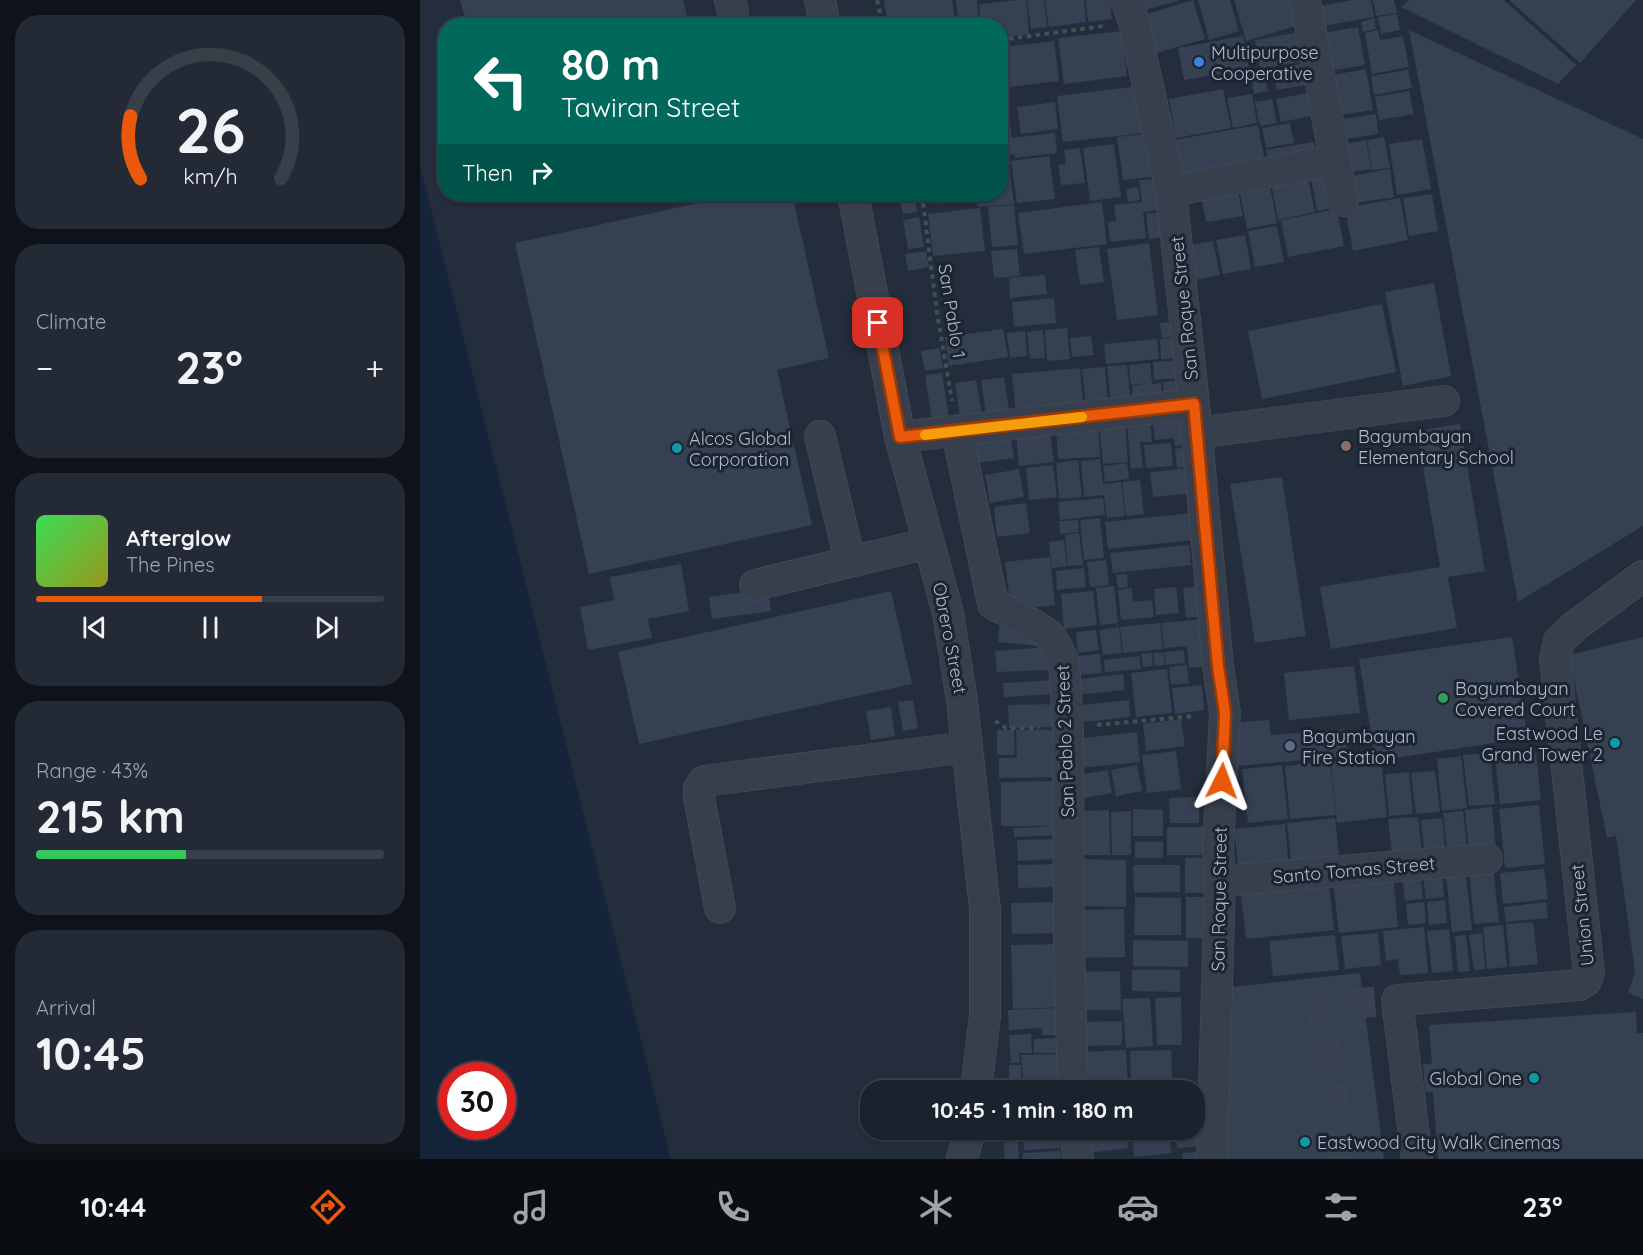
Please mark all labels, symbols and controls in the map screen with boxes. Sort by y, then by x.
text: 80 m [561,38,660,91]
place label: Multipurpose Cooperative [1211,41,1319,85]
icon: left [462,42,540,120]
marker: Multipurpose Cooperative [1192,55,1206,69]
text: Tawiran Street [561,90,740,124]
text: 26 [175,91,245,169]
icon: right [525,156,558,189]
text: Then [462,159,513,187]
text: km/h [183,163,237,189]
street label: San Roque Street [1165,235,1203,381]
street label: San Pablo 1 [933,262,971,360]
pin [852,297,903,348]
icon: arrive [861,306,894,339]
text: Climate [36,309,106,334]
text: 23° [176,339,243,395]
text: − [36,347,53,388]
text: + [365,347,384,388]
place label: Bagumbayan Elementary School [1358,425,1514,469]
place label: Alcos Global Corporation [689,427,791,471]
marker: Bagumbayan Elementary School [1339,439,1353,453]
marker: Alcos Global Corporation [670,441,684,455]
text: Afterglow [126,524,231,552]
text: The Pines [126,552,215,577]
street label: Obrero Street [928,580,972,696]
icon: previous [78,611,111,644]
icon: pause [194,611,227,644]
icon: next [310,611,343,644]
street label: San Pablo 2 Street [1051,664,1079,818]
place label: Bagumbayan Covered Court [1455,677,1576,721]
marker: Bagumbayan Covered Court [1436,691,1450,705]
place label: Eastwood Le Grand Tower 2 [1482,722,1603,766]
place label: Bagumbayan Fire Station [1302,725,1416,769]
marker: Eastwood Le Grand Tower 2 [1608,736,1622,750]
marker: Bagumbayan Fire Station [1283,739,1297,753]
position arrow [1190,749,1254,813]
text: Range · 43% [36,758,148,783]
text: 215 km [36,788,185,844]
street label: San Roque Street [1206,826,1232,972]
street label: Santo Tomas Street [1272,851,1436,889]
street label: Union Street [1565,863,1599,967]
text: Arrival [36,995,96,1020]
text: 10:45 [36,1025,146,1081]
speed limit sign: 30 [438,1062,516,1140]
place label: Global One [1429,1067,1522,1090]
marker: Global One [1527,1071,1541,1085]
text: 10:45 · 1 min · 180 m [932,1096,1133,1124]
place label: Eastwood City Walk Cinemas [1317,1131,1560,1154]
marker: Eastwood City Walk Cinemas [1298,1135,1312,1149]
icon: directions [307,1186,349,1228]
icon: music [510,1186,552,1228]
icon: phone [712,1186,754,1228]
icon: climate [915,1186,957,1228]
icon: car [1117,1186,1159,1228]
icon: filters [1320,1186,1362,1228]
text: 10:44 [80,1190,146,1224]
text: 23° [1522,1190,1563,1224]

